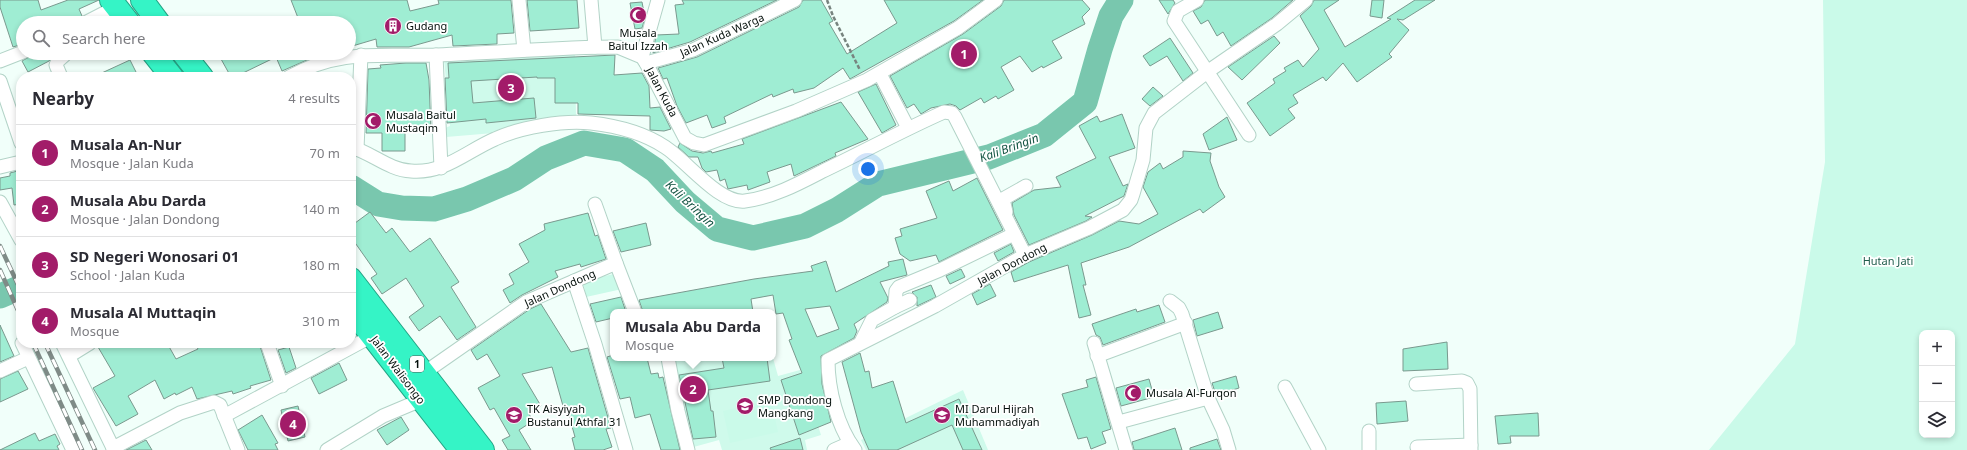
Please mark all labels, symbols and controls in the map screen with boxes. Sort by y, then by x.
mosque icon: Musala Baitul Izzah [628,5,648,25]
street label: Jalan Kuda Warga [676,9,766,60]
search box [16,16,356,60]
building icon: Gudang [383,16,403,36]
place label: Gudang [406,18,447,33]
place label: Musala Baitul Izzah [608,25,668,53]
icon: search [30,27,52,49]
text: Search here [62,28,145,48]
pin: 1 [951,39,977,69]
street label: Jalan Kuda [643,63,682,119]
pin: 3 [498,73,524,103]
text: Nearby [32,87,94,110]
text: 4 results [288,89,340,107]
place label: Musala Baitul Mustaqim [386,107,456,135]
mosque icon: Musala Baitul Mustaqim [363,111,383,131]
water label: Kali Bringin [977,129,1041,166]
text: Musala An-Nur [70,134,181,154]
text: 1 [41,144,49,162]
text: 70 m [310,144,340,162]
text: Mosque · Jalan Kuda [70,154,194,172]
your location [858,159,878,179]
water label: Kali Bringin [662,176,719,231]
text: Musala Abu Darda [70,190,206,210]
text: 2 [41,200,49,218]
text: 140 m [302,200,340,218]
text: Mosque · Jalan Dondong [70,210,220,228]
street label: Jalan Dondong [974,239,1049,289]
text: SD Negeri Wonosari 01 [70,246,239,266]
park label: Hutan Jati [1863,253,1913,268]
text: 3 [41,256,49,274]
text: 180 m [302,256,340,274]
street label: Jalan Dondong [521,265,598,310]
text: School · Jalan Kuda [70,266,185,284]
text: Musala Al Muttaqin [70,302,216,322]
popup [610,309,776,361]
text: 4 [41,312,49,330]
text: 310 m [302,312,340,330]
text: Musala Abu Darda [625,316,761,336]
text: Mosque [70,322,119,340]
map controls [1919,330,1955,438]
button: + [1919,330,1955,366]
street label: Jalan Walisongo [367,332,429,407]
text: Mosque [625,336,674,354]
road number: 1 [410,356,424,372]
button: − [1919,366,1955,402]
pin: 2 [680,374,706,404]
mosque icon: Musala Al-Furqon [1123,383,1143,403]
place label: Musala Al-Furqon [1146,385,1237,400]
place label: SMP Dondong Mangkang [758,392,832,420]
school or university icon: SMP Dondong Mangkang [735,396,755,416]
place label: TK Aisyiyah Bustanul Athfal 31 [527,401,622,429]
place label: MI Darul Hijrah Muhammadiyah [955,401,1040,429]
button: layers [1919,402,1955,438]
school or university icon: TK Aisyiyah Bustanul Athfal 31 [504,405,524,425]
school or university icon: MI Darul Hijrah Muhammadiyah [932,405,952,425]
pin: 4 [280,409,306,439]

